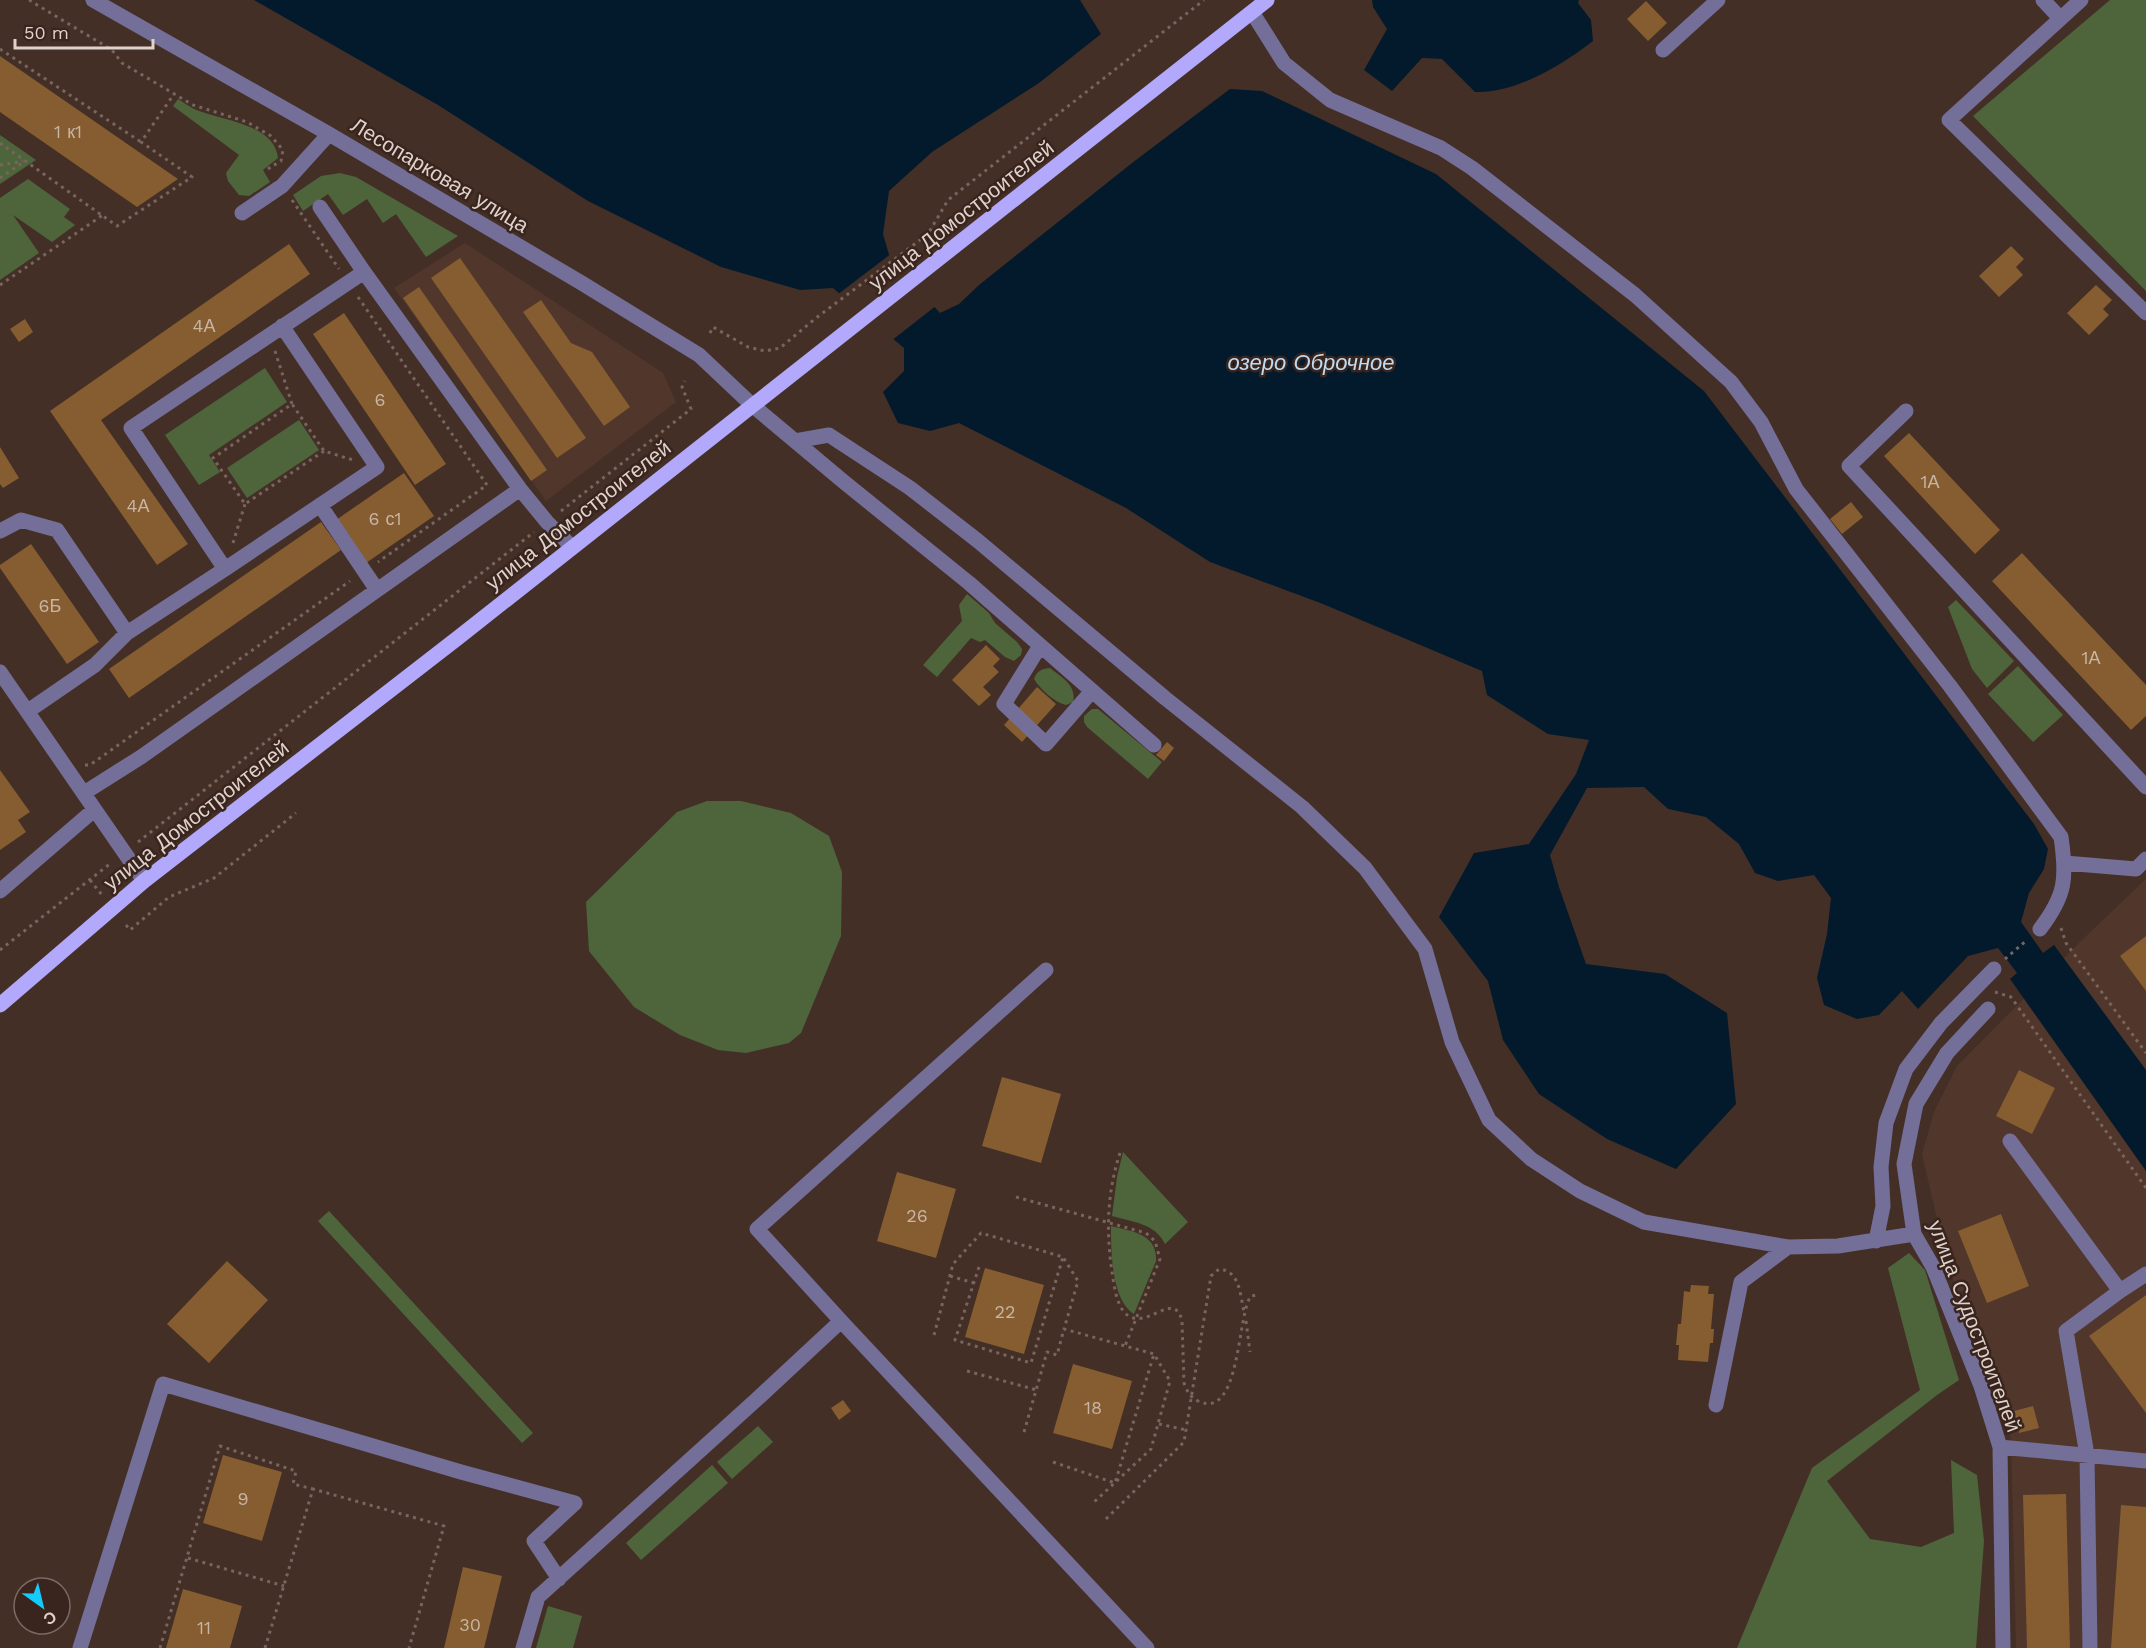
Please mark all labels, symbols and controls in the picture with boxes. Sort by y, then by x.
scale bar [15,12,153,50]
text: 50 m [24,22,69,43]
street label: Лесопарковая улица [347,112,534,238]
house number: 1 к1 [54,121,82,142]
street label: улица Домостроителей [863,135,1059,295]
house number: 4А [192,315,216,336]
water label: озеро Оброчное [1228,350,1395,375]
house number: 6 [375,389,385,410]
street label: улица Домостроителей [480,435,676,595]
house number: 1А [1920,471,1940,492]
house number: 4А [126,495,150,516]
house number: 6 с1 [368,508,402,529]
house number: 6Б [39,595,61,616]
house number: 1А [2081,647,2101,668]
street label: улица Домостроителей [98,735,294,895]
house number: 26 [906,1205,928,1226]
street label: улица Судостроителей [1923,1216,2027,1436]
house number: 22 [995,1301,1016,1322]
house number: 18 [1084,1397,1102,1418]
house number: 9 [237,1488,249,1509]
north arrow [12,1576,72,1636]
text: С [40,1607,60,1629]
house number: 30 [459,1614,481,1635]
house number: 11 [197,1617,211,1638]

